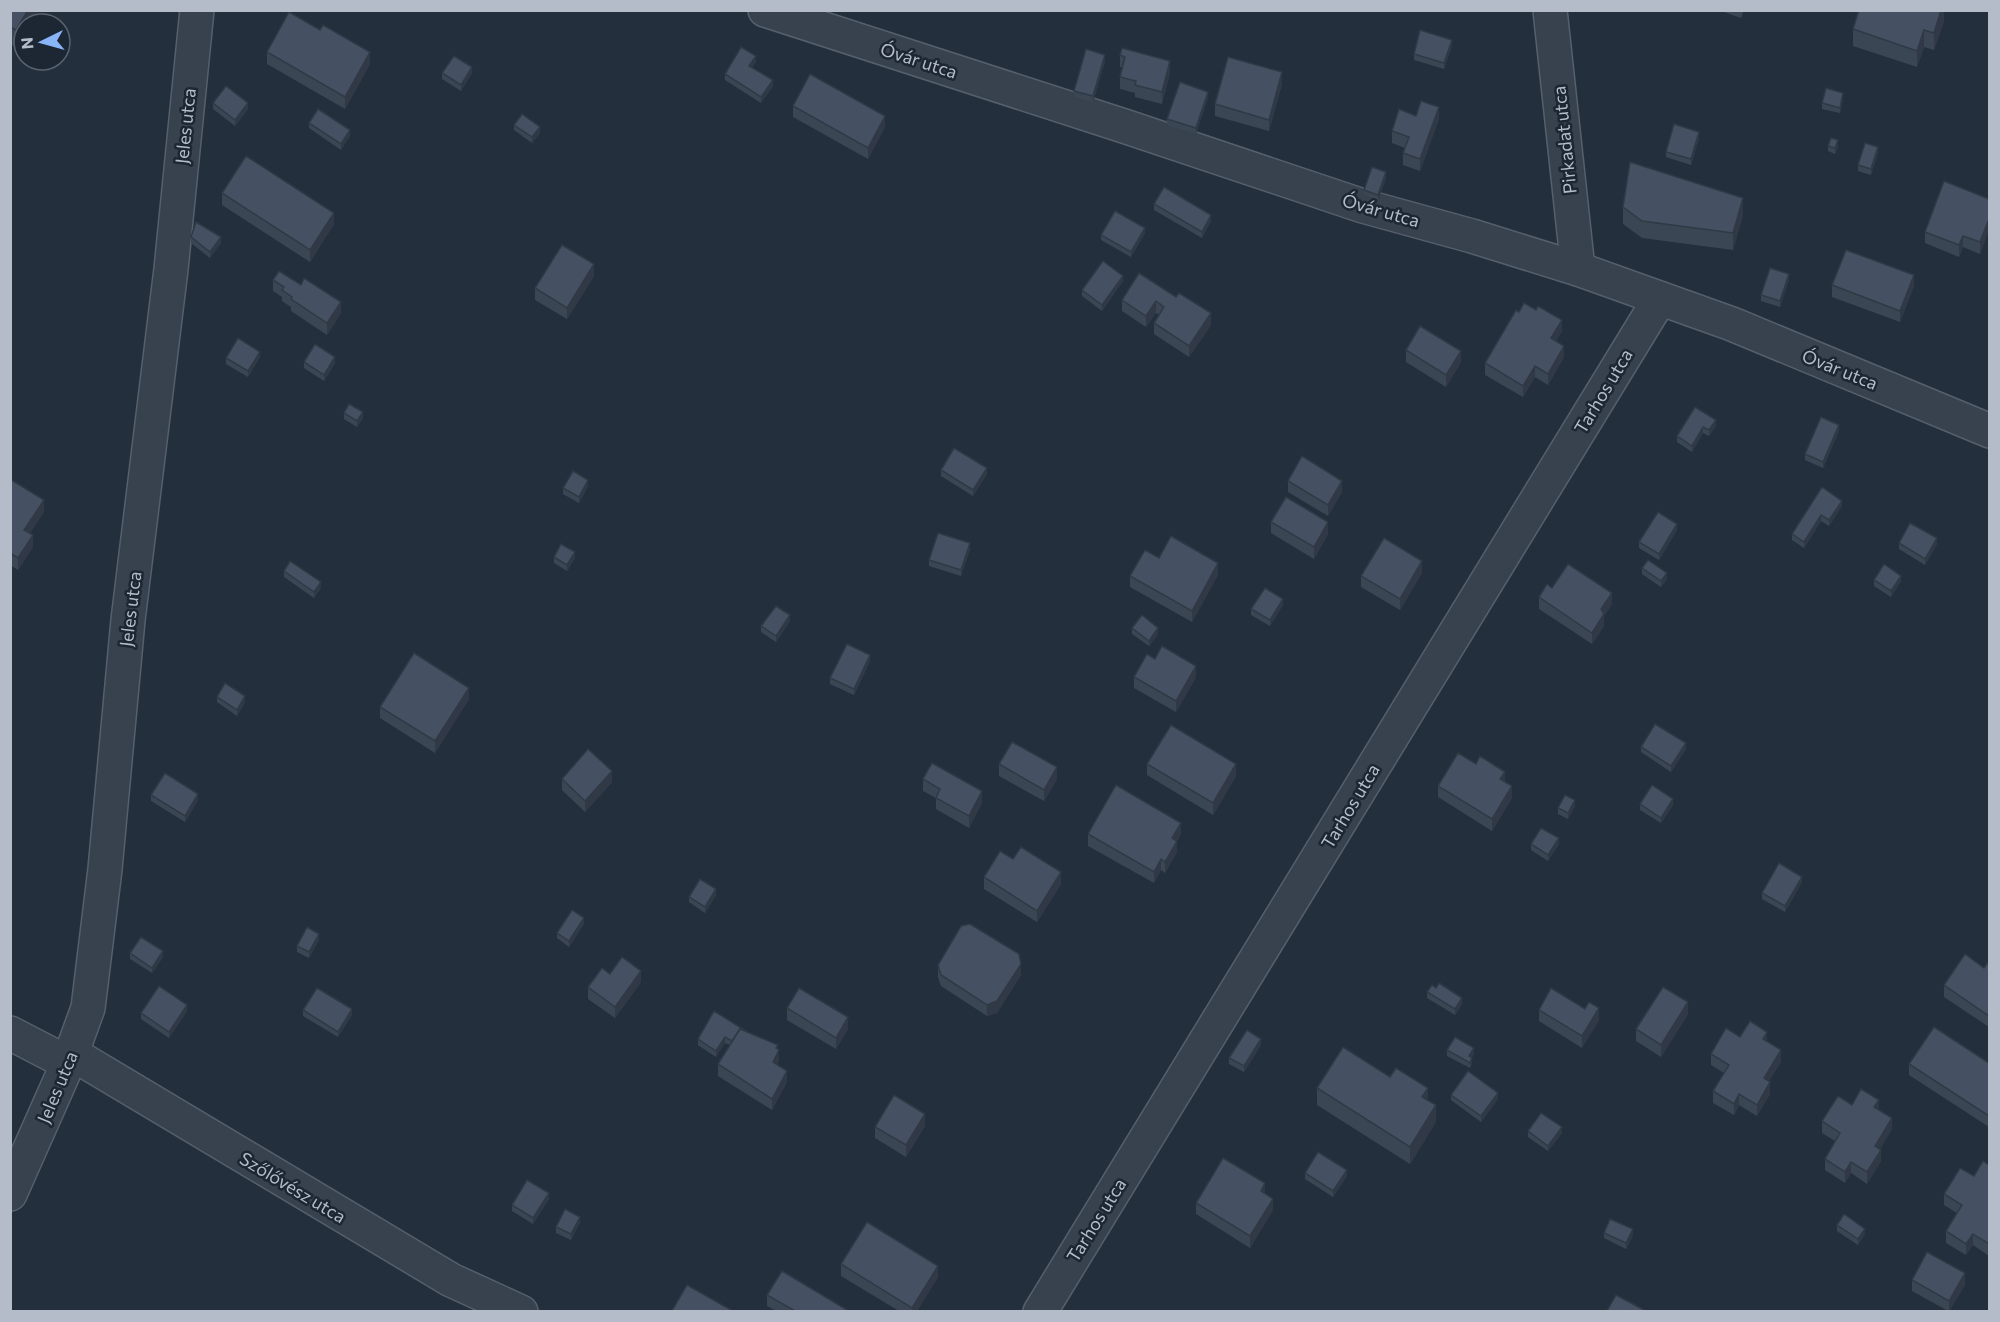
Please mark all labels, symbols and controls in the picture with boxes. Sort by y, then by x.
north arrow [12,12,72,72]
text: N [17,37,37,50]
street label: Óvár utca [878,37,960,83]
street label: Pirkadat utca [1547,85,1581,195]
street label: Jeles utca [170,87,200,165]
street label: Óvár utca [1340,188,1422,232]
street label: Óvár utca [1799,344,1881,394]
street label: Tarhos utca [1569,345,1637,437]
street label: Jeles utca [114,570,146,648]
street label: Tarhos utca [1316,760,1384,852]
street label: Jeles utca [32,1048,82,1126]
street label: Szőlővész utca [236,1147,350,1227]
street label: Tarhos utca [1062,1174,1130,1266]

